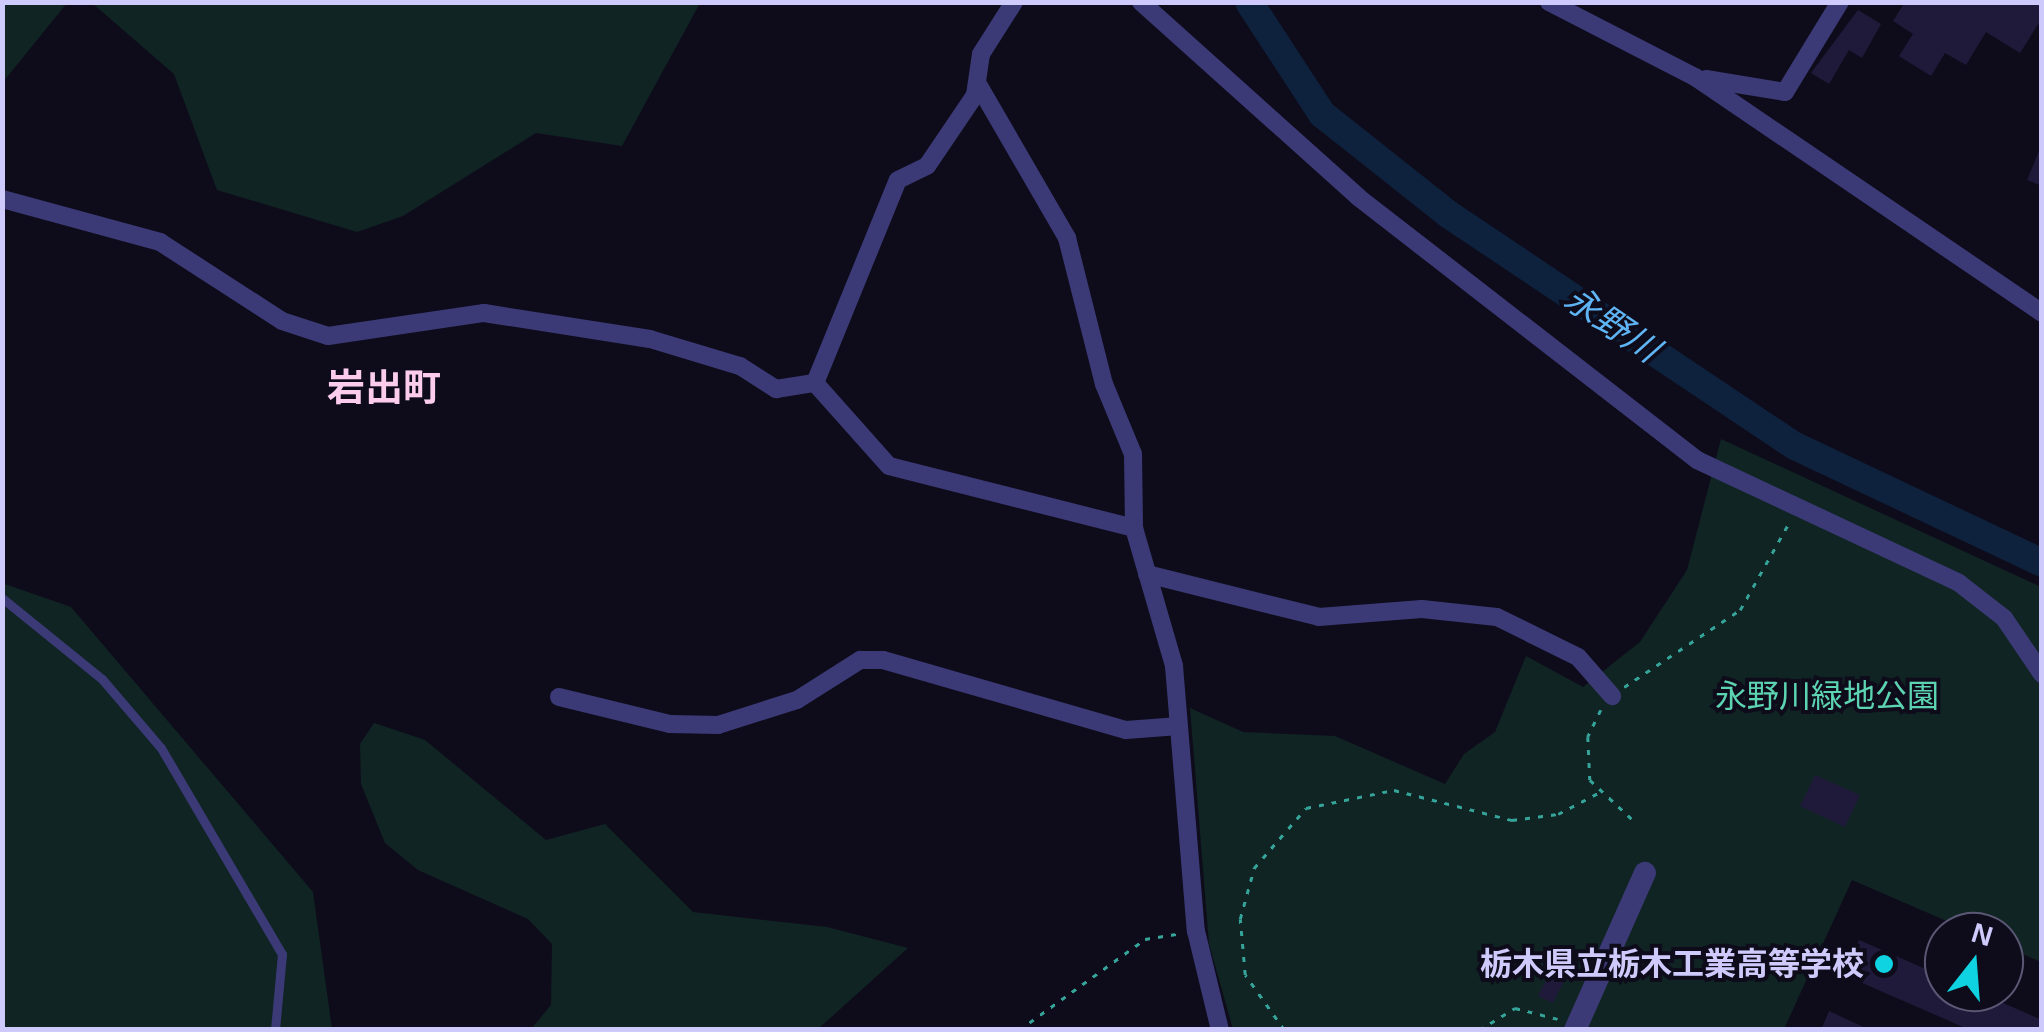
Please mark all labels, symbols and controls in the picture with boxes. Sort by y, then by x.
water label: 永野川 [1557,277,1667,371]
district label: 岩出町 [327,366,441,412]
park label: 永野川緑地公園 [1715,677,1939,715]
north arrow [1924,912,2024,1012]
text: N [1968,917,1997,953]
place label: 栃木県立栃木工業高等学校 [1480,945,1864,983]
marker: 栃木県立栃木工業高等学校 [1873,953,1895,975]

